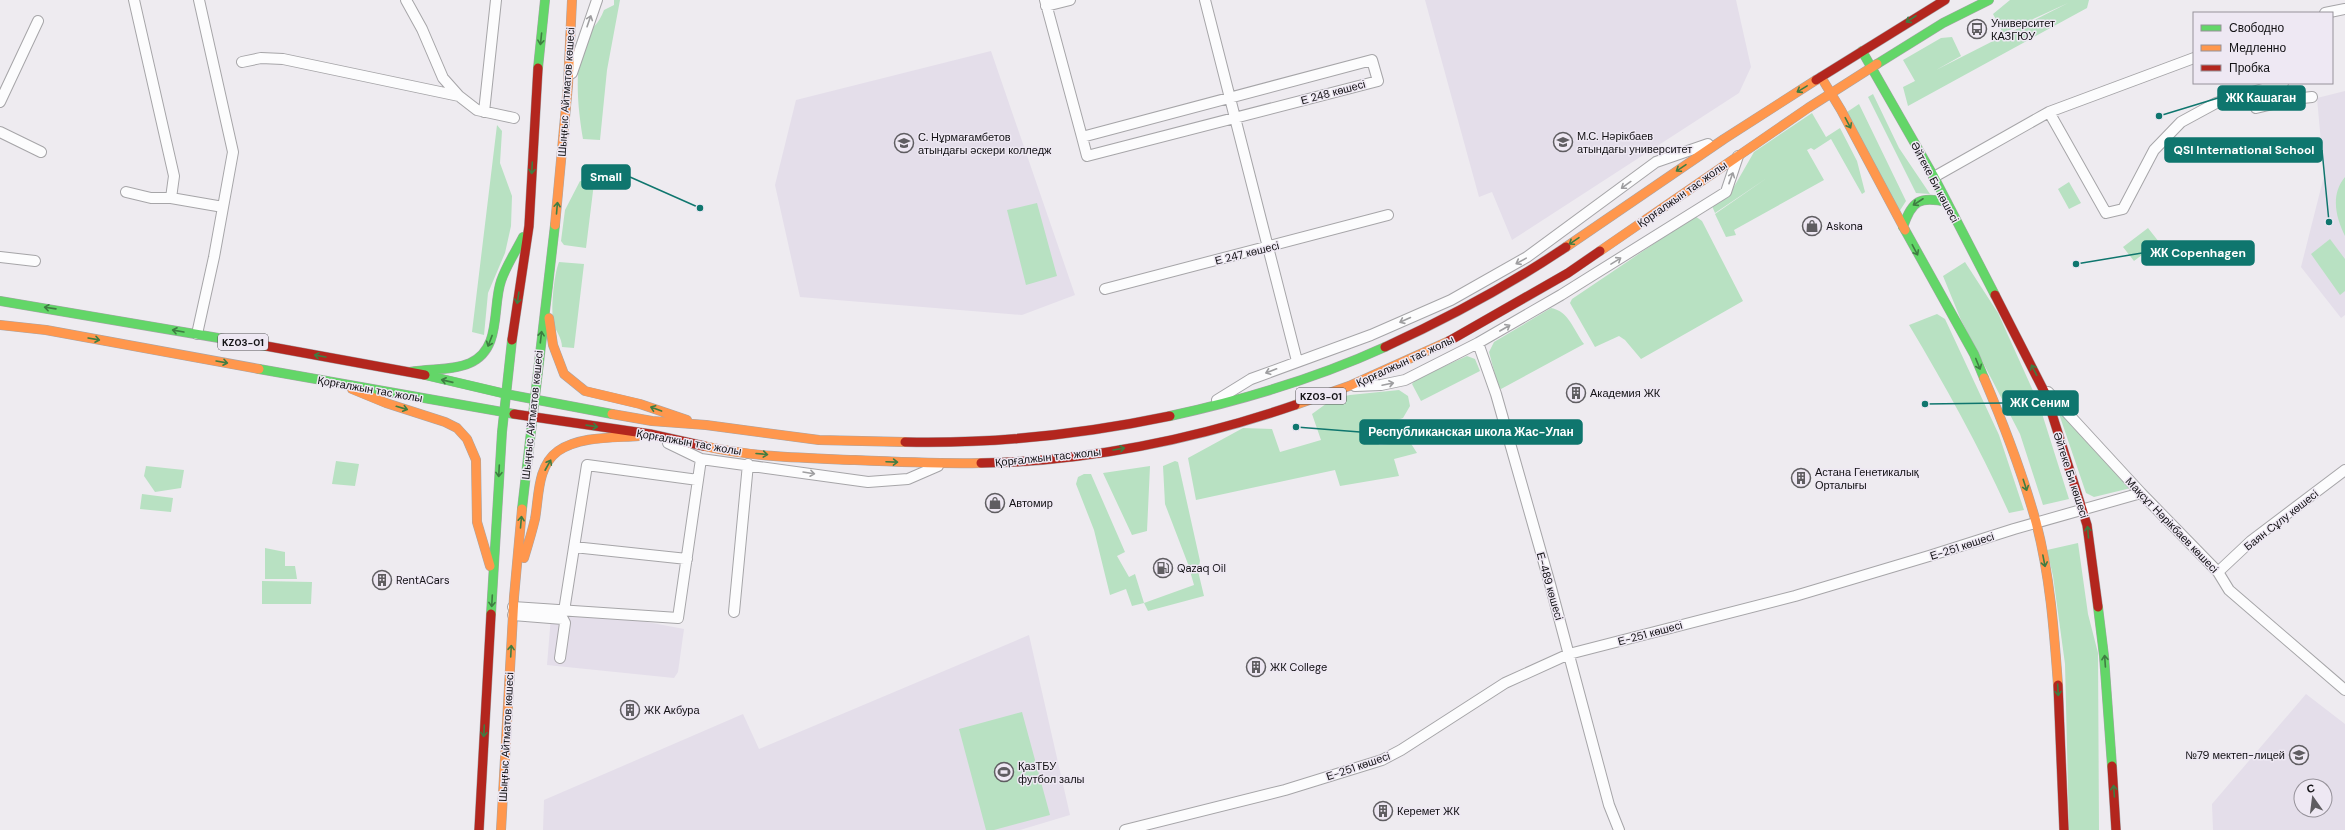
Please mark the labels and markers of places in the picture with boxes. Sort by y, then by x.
place label: Университет КАЗГЮУ [1991,16,2055,43]
bus stop icon: Университет КАЗГЮУ [1966,18,1988,40]
callout: ЖК Кашаган [2218,86,2305,110]
place label: М.С. Нәрікбаев атындағы университет [1577,129,1692,156]
place label: С. Нұрмағамбетов атындағы әскери колледж [918,130,1052,157]
school or university icon: М.С. Нәрікбаев атындағы университет [1552,131,1574,153]
school or university icon: С. Нұрмағамбетов атындағы әскери колледж [893,132,915,154]
callout: QSI International School [2165,138,2322,162]
callout: Small [582,165,630,189]
shop icon: Askona [1801,215,1823,237]
place label: Askona [1826,219,1863,233]
callout: ЖК Copenhagen [2142,241,2254,265]
building icon: Академия ЖК [1565,382,1587,404]
place label: Академия ЖК [1590,386,1661,400]
callout: ЖК Сеним [2003,391,2078,415]
callout: Республиканская школа Жас-Улан [1360,420,1582,444]
place label: Астана Генетикалық Орталығы [1815,465,1919,492]
building icon: Астана Генетикалық Орталығы [1790,467,1812,489]
shop icon: Автомир [984,492,1006,514]
place label: Автомир [1009,496,1053,510]
fuel station icon: Qazaq Oil [1152,557,1174,579]
place label: Qazaq Oil [1177,561,1226,575]
building icon: RentACars [371,569,393,591]
place label: RentACars [396,573,449,587]
building icon: ЖК College [1245,656,1267,678]
place label: ЖК College [1270,660,1327,674]
building icon: ЖК Акбура [619,699,641,721]
place label: ЖК Акбура [644,703,700,717]
school or university icon: №79 мектеп-лицей [2288,744,2310,766]
place label: №79 мектеп-лицей [2185,748,2285,762]
place label: ҚазТБУ футбол залы [1018,759,1085,786]
sports icon: ҚазТБУ футбол залы [993,761,1015,783]
building icon: Керемет ЖК [1372,800,1394,822]
place label: Керемет ЖК [1397,804,1460,818]

